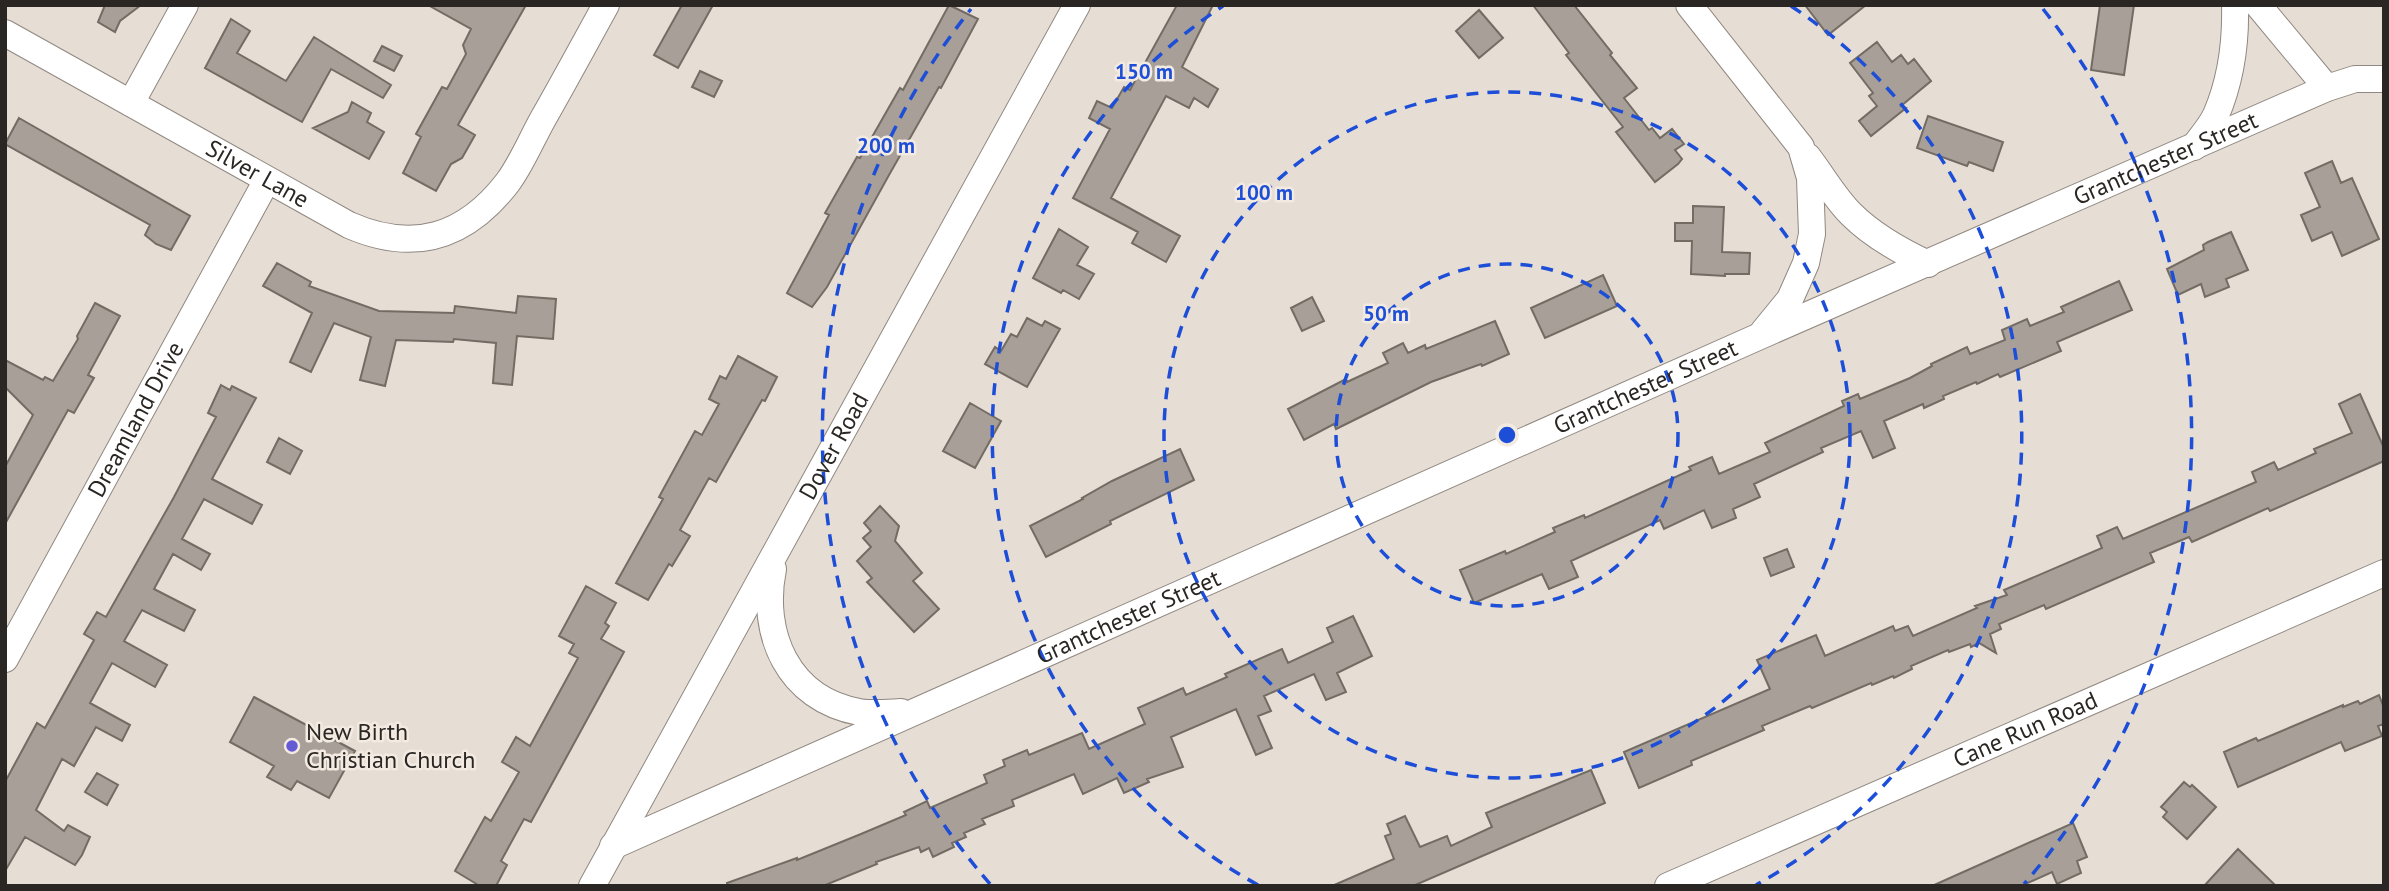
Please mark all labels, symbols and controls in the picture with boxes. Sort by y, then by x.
text: 150 m [1115,58,1173,85]
street label: Grantchester Street [2068,104,2262,212]
street label: Silver Lane [200,132,315,215]
text: 200 m [857,132,915,159]
text: 100 m [1235,179,1293,206]
text: 50 m [1363,300,1409,327]
street label: Grantchester Street [1549,332,1742,441]
street label: Dreamland Drive [81,336,191,502]
street label: Dover Road [792,387,876,505]
centre of rings [1495,423,1519,447]
street label: Grantchester Street [1031,562,1225,671]
street label: Cane Run Road [1948,684,2102,774]
place label: New Birth Christian Church [306,716,475,775]
marker: New Birth Christian Church [284,738,300,754]

